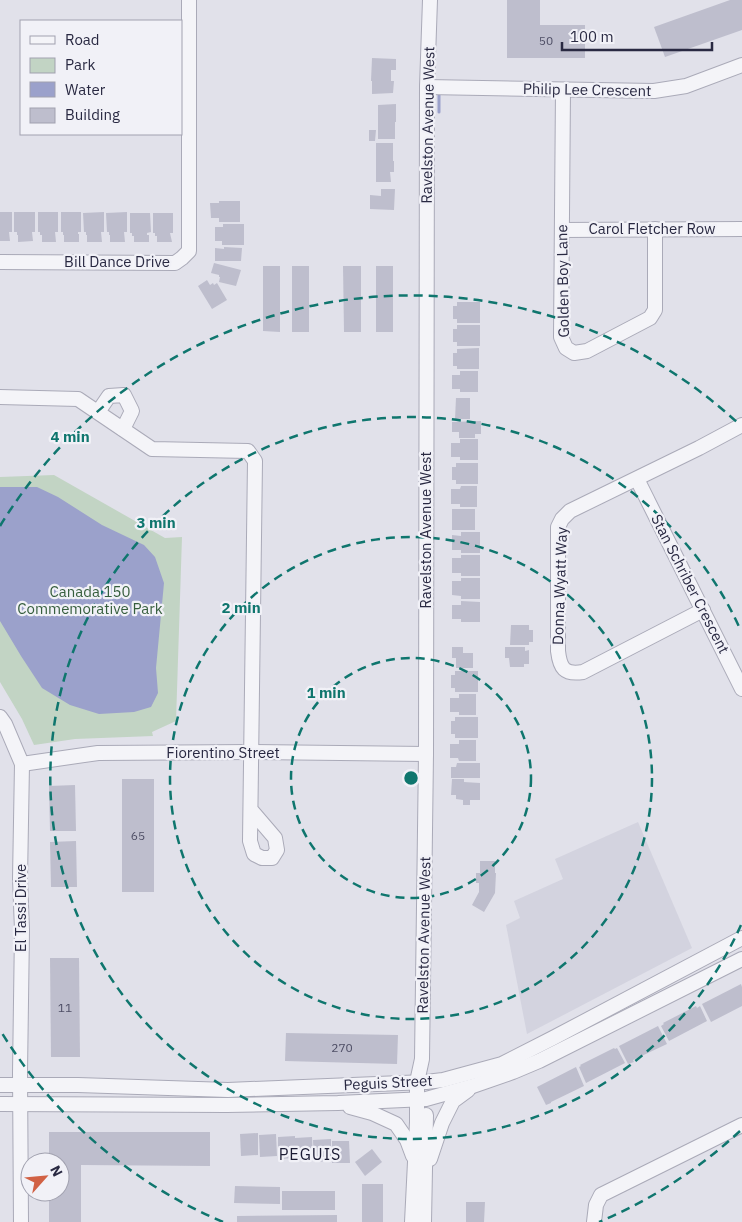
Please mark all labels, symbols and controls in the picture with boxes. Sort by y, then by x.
legend [20,20,182,135]
scale bar [562,20,712,52]
text: 100 m [570,27,614,46]
text: Road [65,30,100,49]
house number: 50 [539,33,553,48]
street label: Ravelston Avenue West [417,46,438,204]
text: Park [65,55,95,74]
street label: Philip Lee Crescent [523,79,651,100]
text: Water [65,80,106,99]
text: Building [65,105,120,124]
street label: Carol Fletcher Row [588,219,716,238]
street label: Golden Boy Lane [552,224,573,338]
street label: Bill Dance Drive [64,252,170,271]
text: 4 min [50,427,90,446]
street label: Ravelston Avenue West [416,451,435,609]
street label: Stan Schriber Crescent [647,511,734,657]
text: 3 min [136,513,176,532]
street label: Donna Wyatt Way [548,526,571,645]
park label: Canada 150 Commemorative Park [17,582,163,618]
text: 2 min [221,598,261,617]
text: 1 min [306,683,346,702]
street label: Fiorentino Street [166,743,280,762]
centre of rings [402,769,420,787]
house number: 65 [131,828,145,843]
street label: Ravelston Avenue West [413,856,434,1014]
street label: El Tassi Drive [11,864,30,952]
house number: 11 [58,1000,72,1015]
house number: 270 [331,1040,353,1055]
street label: Peguis Street [343,1071,433,1094]
district label: PEGUIS [279,1144,341,1164]
north arrow [20,1152,70,1202]
text: N [46,1162,67,1180]

